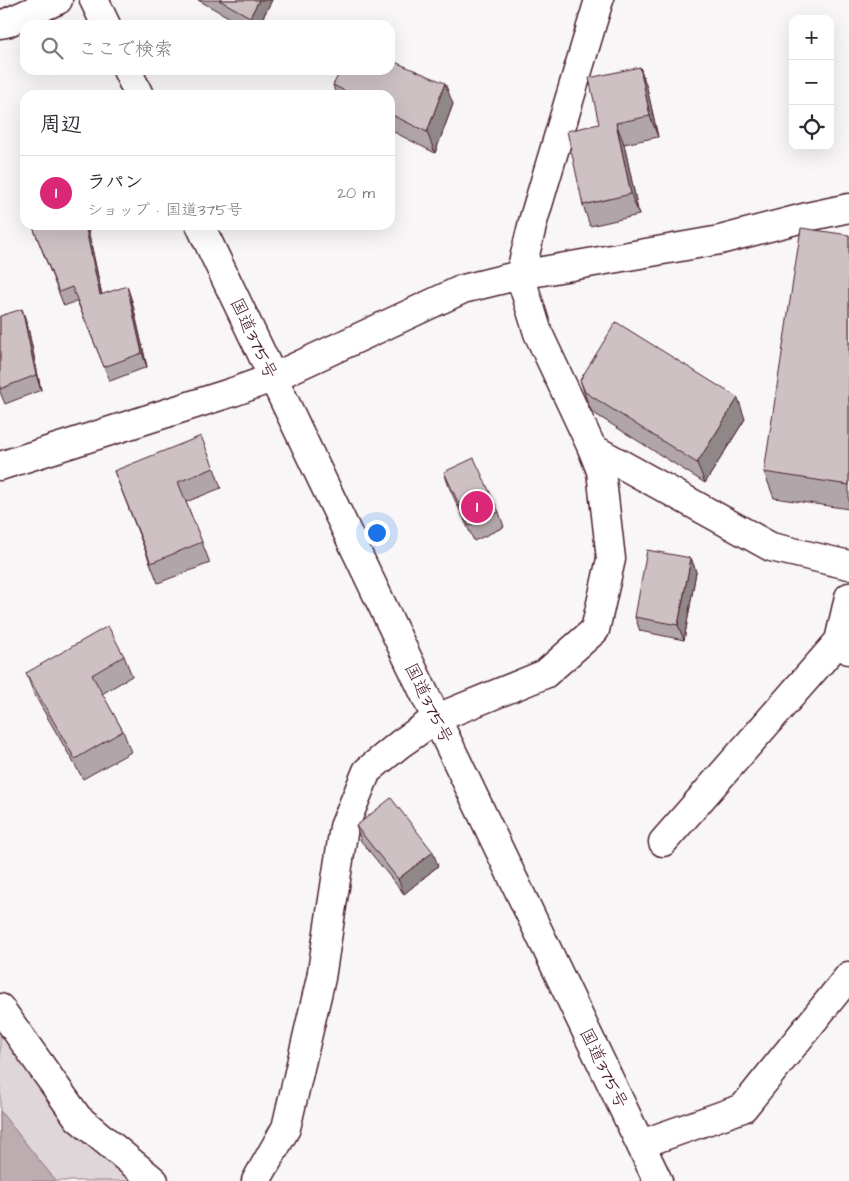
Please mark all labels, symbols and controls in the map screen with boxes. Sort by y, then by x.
map controls [789,15,834,150]
button: + [789,15,834,60]
search box [20,20,395,75]
icon: search [38,34,66,62]
text: ここで検索 [78,36,173,63]
button: − [789,60,834,105]
button: locate [789,105,834,150]
text: 周辺 [40,110,82,139]
text: ラパン [87,169,143,196]
text: 1 [55,182,57,204]
text: 20 m [337,182,375,204]
text: ショップ · 国道375号 [87,199,243,221]
street label: 国道375号 [224,294,283,383]
pin: 1 [461,488,493,526]
your location [364,520,390,546]
street label: 国道375号 [398,659,459,748]
street label: 国道375号 [573,1024,634,1113]

